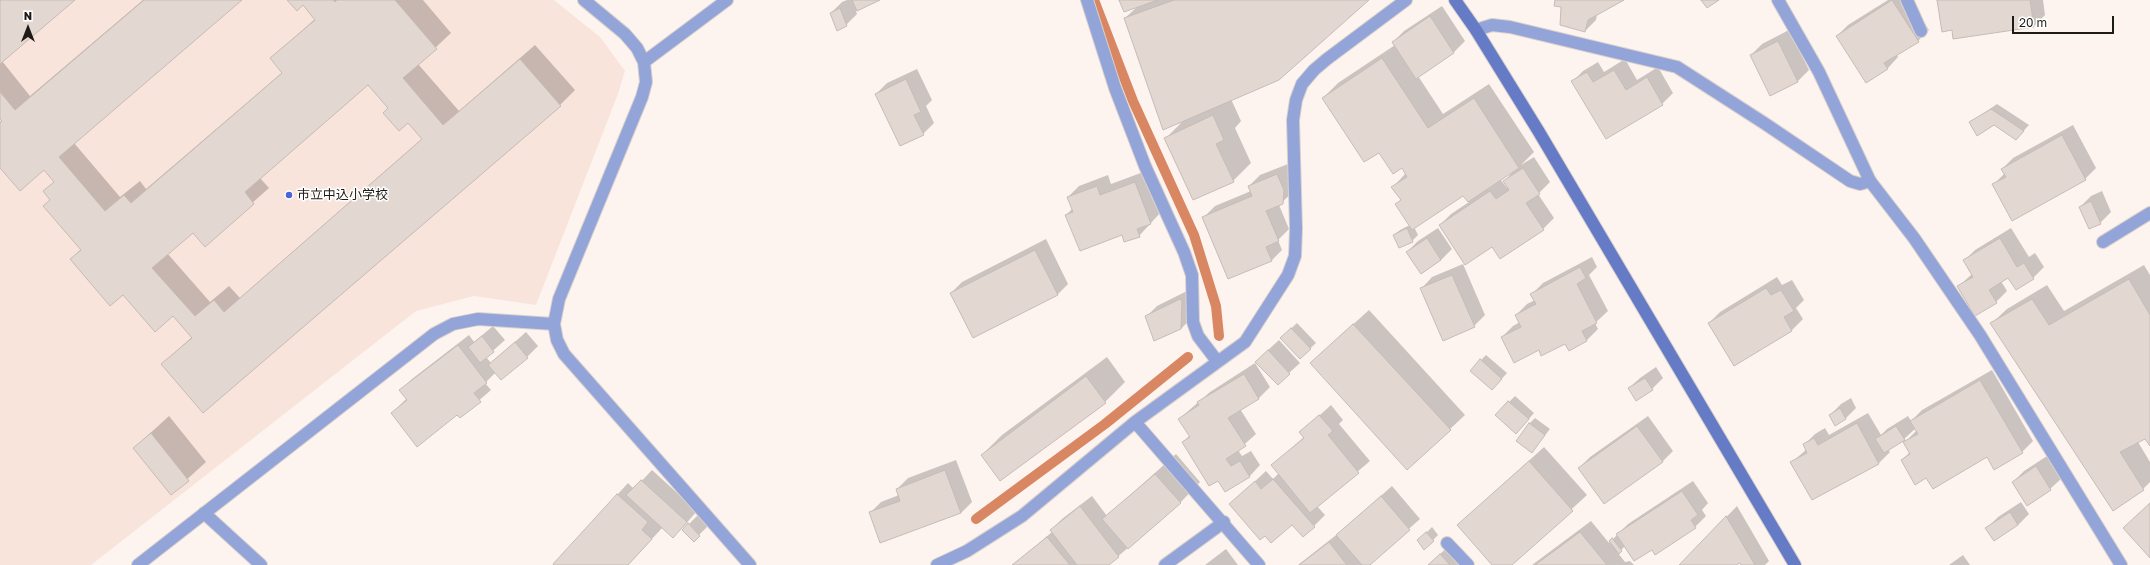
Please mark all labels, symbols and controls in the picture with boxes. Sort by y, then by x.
north arrow [8,8,48,48]
scale bar [2014,8,2116,34]
text: N [24,9,32,22]
text: 20 m [2019,15,2047,30]
place label: 市立中込小学校 [297,187,388,203]
marker: 市立中込小学校 [284,190,294,200]

